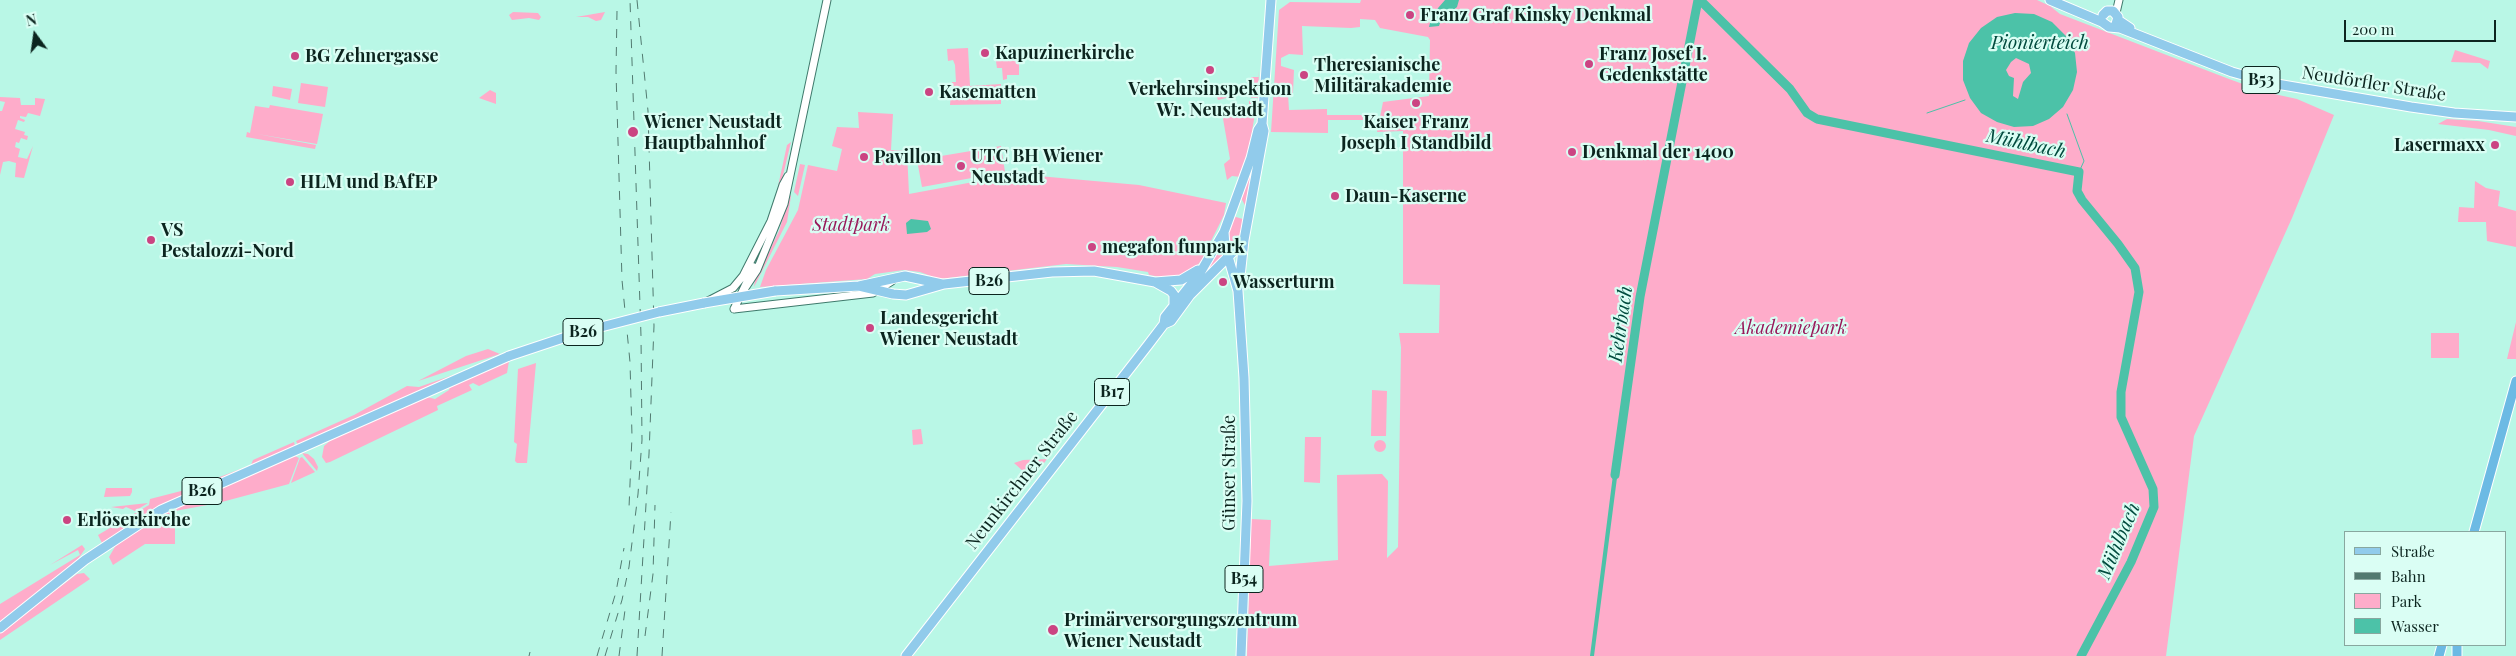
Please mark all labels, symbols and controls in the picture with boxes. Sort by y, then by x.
place label: Franz Graf Kinsky Denkmal [1420,4,1651,26]
marker: Franz Graf Kinsky Denkmal [1404,9,1416,21]
north arrow [10,10,60,60]
text: N [24,10,38,30]
scale bar [2346,10,2498,42]
text: 200 m [2352,19,2394,39]
water label: Pionierteich [1991,32,2089,54]
place label: Kapuzinerkirche [995,42,1134,64]
place label: Franz Josef I. Gedenkstätte [1599,43,1708,86]
place label: BG Zehnergasse [305,45,439,67]
marker: Kapuzinerkirche [979,47,991,59]
marker: BG Zehnergasse [289,50,301,62]
place label: Theresianische Militärakademie [1314,54,1452,96]
marker: Franz Josef I. Gedenkstätte [1583,58,1595,70]
street label: Neudörfler Straße [2300,62,2448,106]
marker: Verkehrsinspektion Wr. Neustadt [1204,64,1216,76]
road number: B53 [2242,66,2280,94]
marker: Theresianische Militärakademie [1298,69,1310,81]
place label: Verkehrsinspektion Wr. Neustadt [1128,78,1292,120]
place label: Kasematten [939,81,1036,103]
marker: Kasematten [923,86,935,98]
marker: Kaiser Franz Joseph I Standbild [1410,97,1422,109]
place label: Wiener Neustadt Hauptbahnhof [644,111,782,154]
place label: Kaiser Franz Joseph I Standbild [1340,111,1492,154]
water label: Mühlbach [1984,124,2068,164]
marker: Wiener Neustadt Hauptbahnhof [626,125,640,139]
place label: Lasermaxx [2394,134,2485,156]
marker: Lasermaxx [2489,139,2501,151]
place label: Denkmal der 1400 [1582,141,1734,163]
place label: UTC BH Wiener Neustadt [971,145,1103,188]
place label: Pavillon [874,146,942,168]
marker: Denkmal der 1400 [1566,146,1578,158]
marker: Pavillon [858,151,870,163]
marker: UTC BH Wiener Neustadt [955,160,967,172]
place label: HLM und BAfEP [300,171,438,193]
marker: HLM und BAfEP [284,176,296,188]
place label: Daun-Kaserne [1345,185,1467,207]
marker: Daun-Kaserne [1329,190,1341,202]
park label: Stadtpark [812,214,890,236]
place label: VS Pestalozzi-Nord [161,219,294,262]
marker: VS Pestalozzi-Nord [145,234,157,246]
place label: megafon funpark [1102,236,1245,258]
marker: megafon funpark [1086,241,1098,253]
road number: B26 [969,268,1009,294]
place label: Wasserturm [1233,271,1334,293]
marker: Wasserturm [1217,276,1229,288]
water label: Kehrbach [1604,284,1638,364]
place label: Landesgericht Wiener Neustadt [880,307,1018,350]
park label: Akademiepark [1735,317,1847,339]
road number: B26 [563,318,603,346]
marker: Landesgericht Wiener Neustadt [864,322,876,334]
road number: B17 [1094,378,1130,406]
street label: Neunkirchner Straße [961,406,1083,554]
street label: Günser Straße [1218,415,1240,531]
road number: B26 [182,478,222,504]
water label: Mühlbach [2093,500,2145,582]
place label: Erlöserkirche [77,509,190,531]
marker: Erlöserkirche [61,514,73,526]
legend [2344,531,2506,646]
text: Straße [2391,541,2435,561]
road number: B54 [1225,566,1263,592]
text: Bahn [2391,566,2426,586]
text: Park [2391,591,2422,611]
place label: Primärversorgungszentrum Wiener Neustadt [1064,609,1297,652]
text: Wasser [2391,616,2439,636]
marker: Primärversorgungszentrum Wiener Neustadt [1046,623,1060,637]

